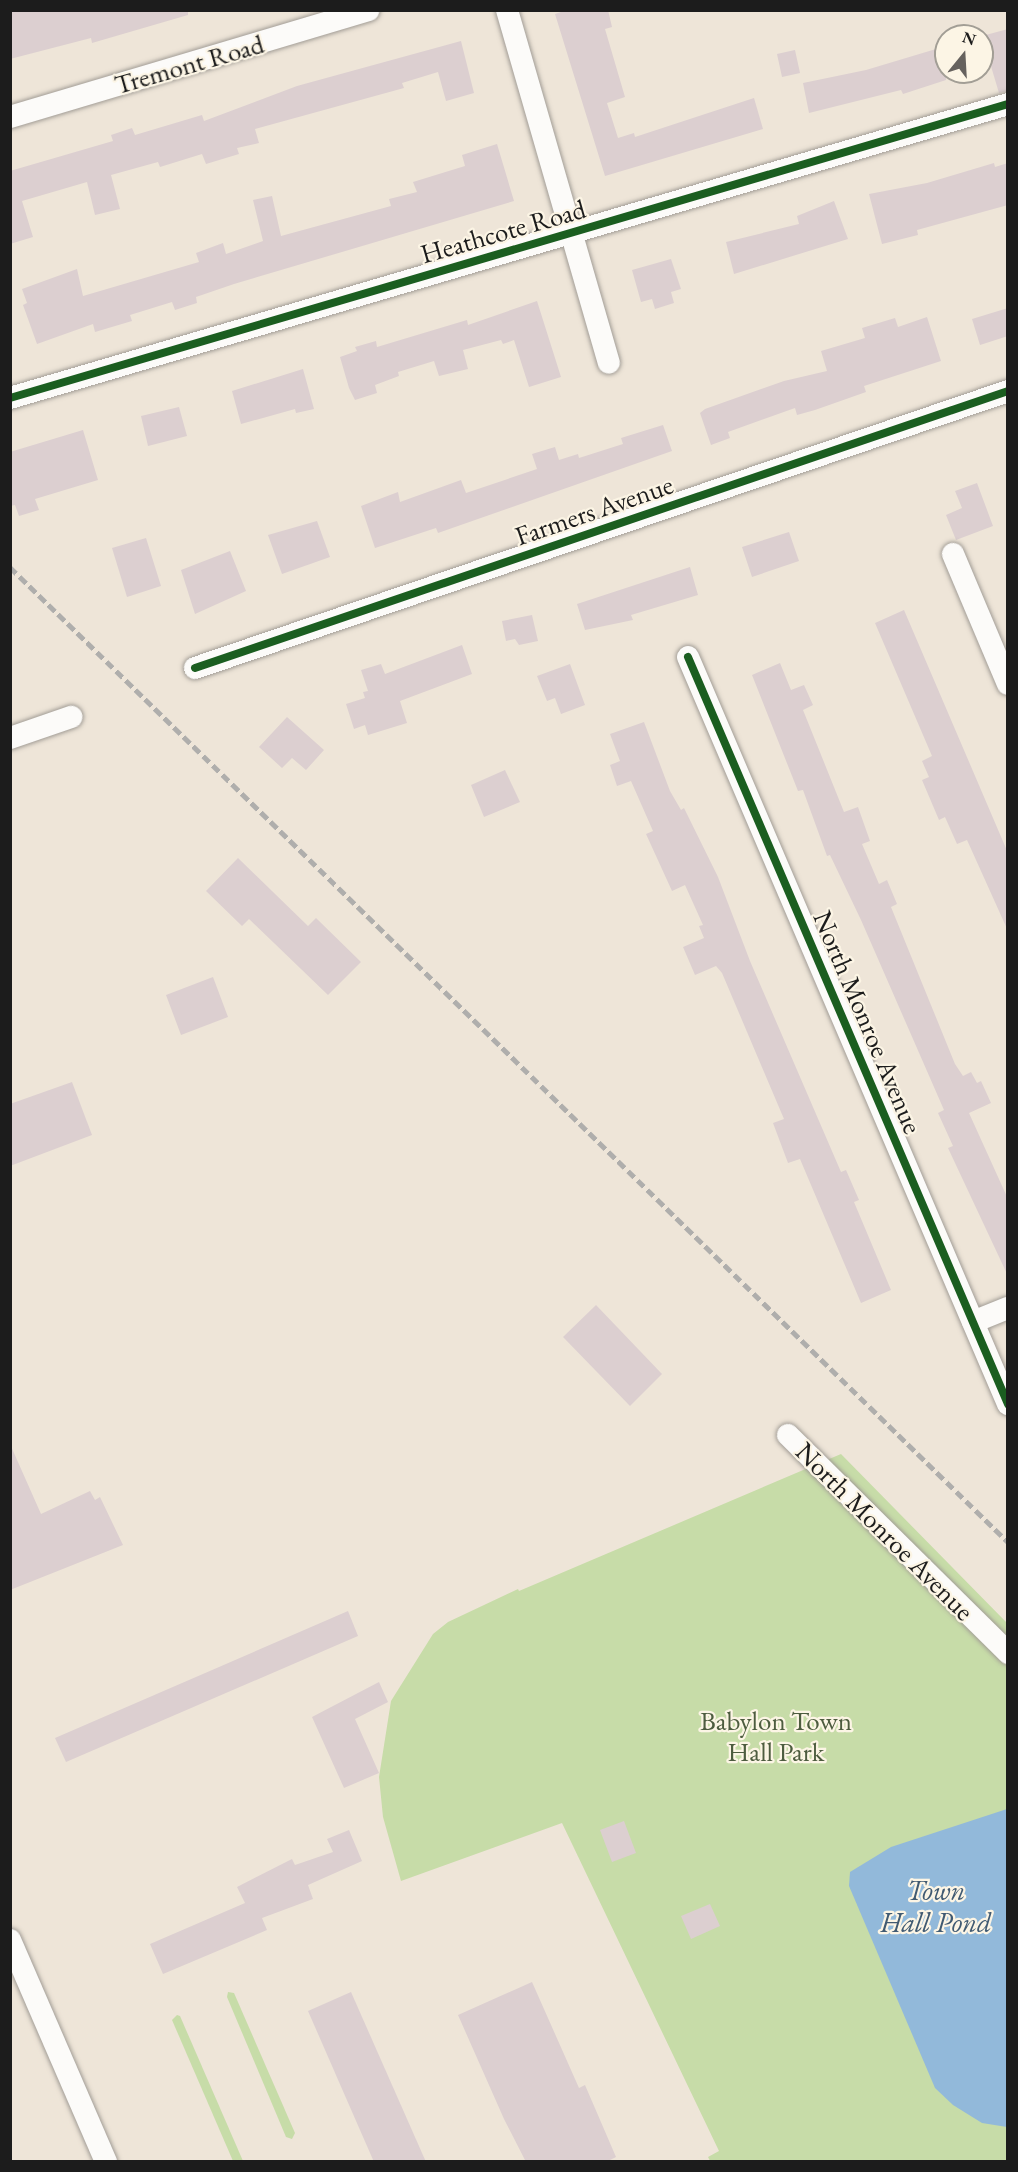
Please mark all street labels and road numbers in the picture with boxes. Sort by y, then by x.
street label: Tremont Road [111,27,267,101]
street label: Heathcote Road [417,192,589,270]
street label: Farmers Avenue [511,468,677,552]
street label: North Monroe Avenue [806,906,930,1138]
street label: North Monroe Avenue [789,1435,981,1627]

